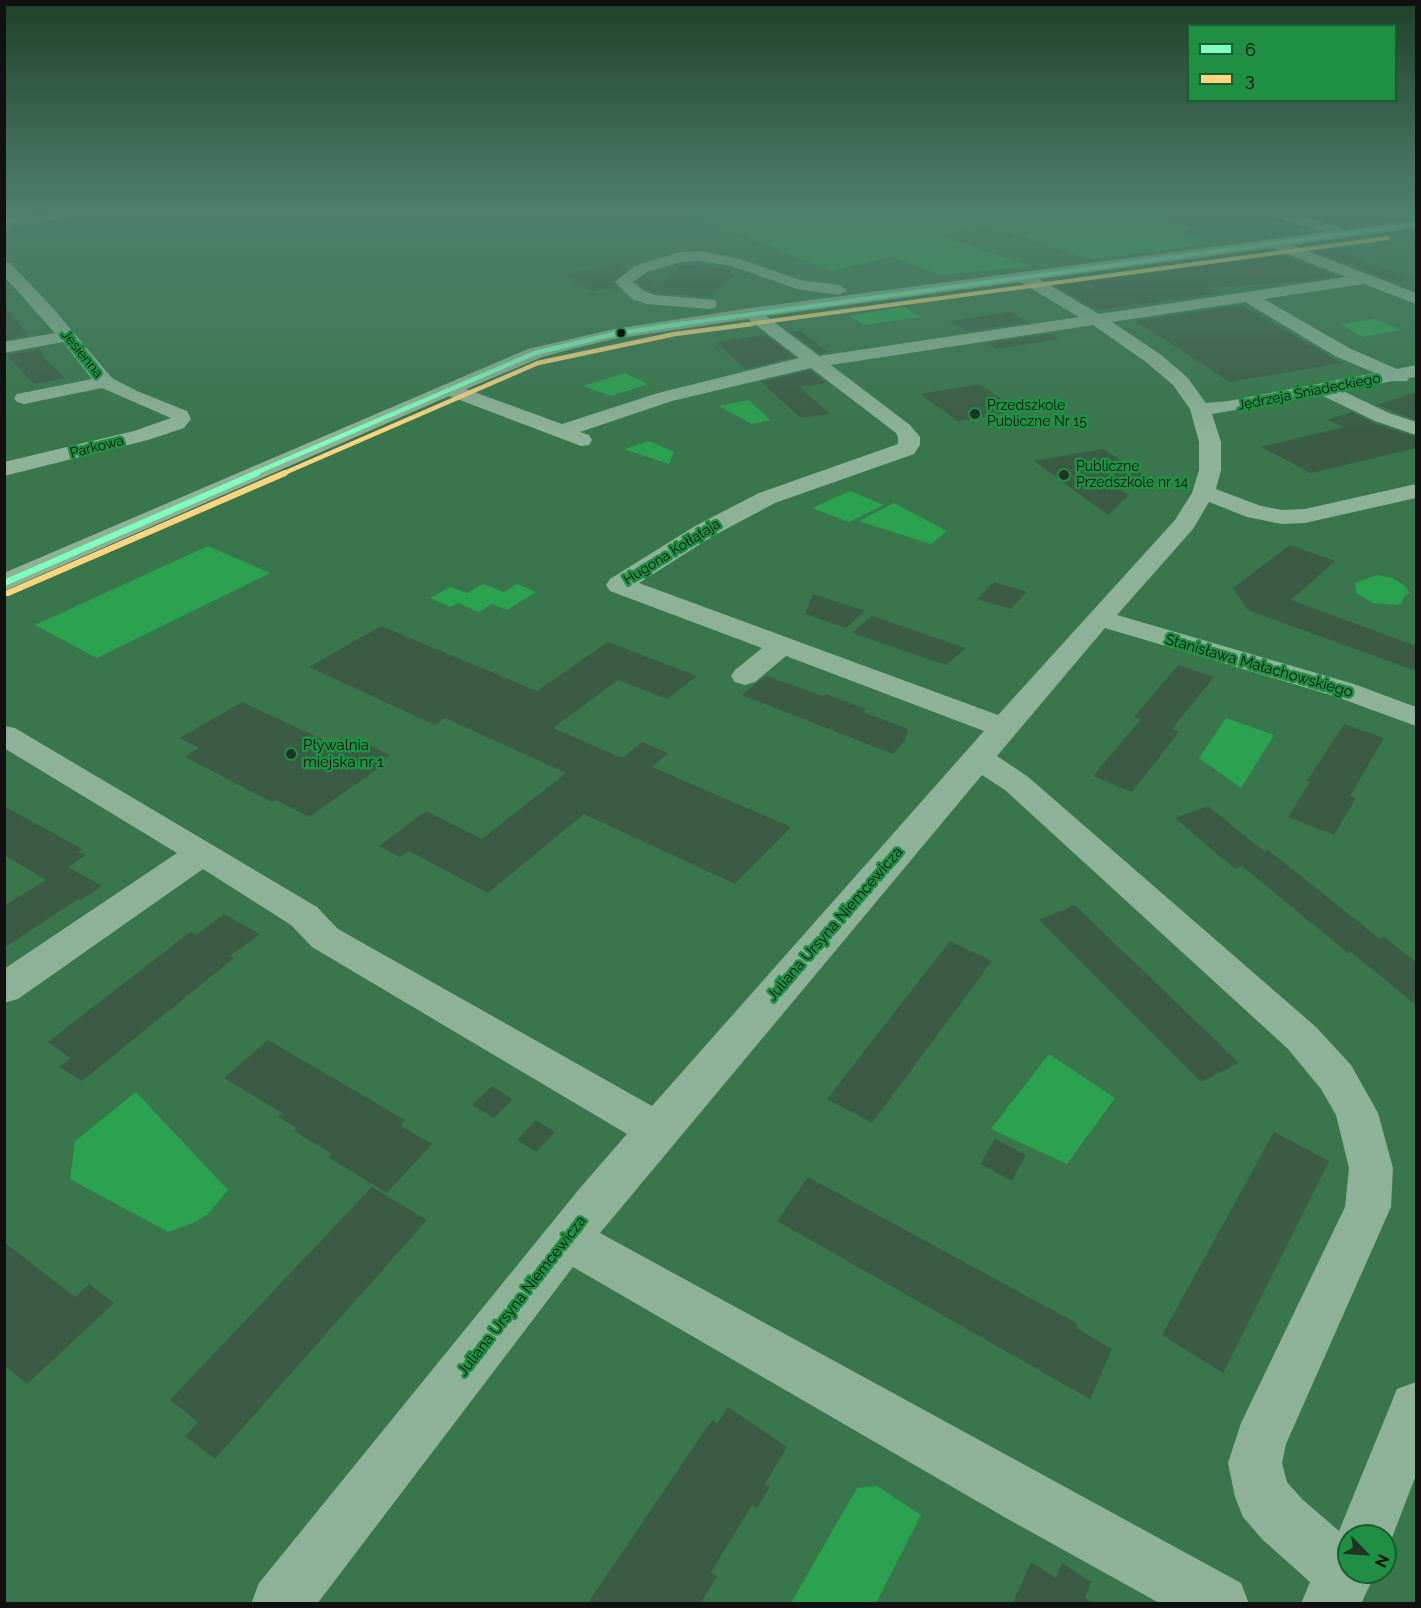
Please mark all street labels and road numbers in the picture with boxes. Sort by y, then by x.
street label: Jesienna [58,327,106,381]
street label: Jędrzeja Śniadeckiego [1236,370,1382,414]
street label: Parkowa [68,432,126,462]
street label: Hugona Kołłątaja [621,516,723,588]
street label: Stanisława Małachowskiego [1163,631,1355,701]
street label: Juliana Ursyna Niemcewicza [763,843,907,1005]
street label: Juliana Ursyna Niemcewicza [454,1212,590,1380]

